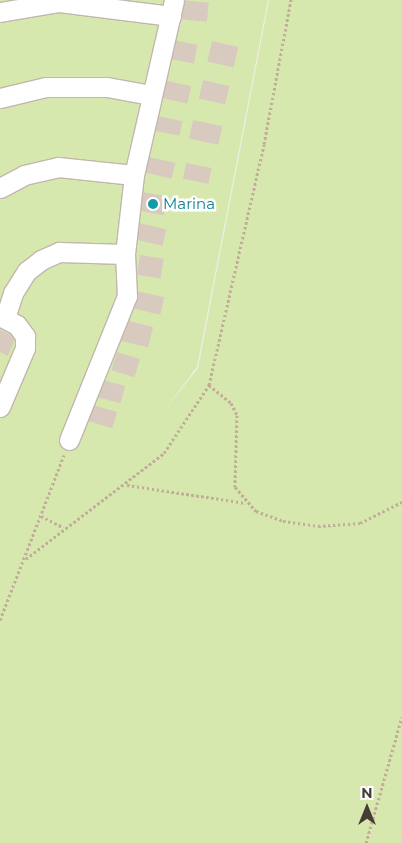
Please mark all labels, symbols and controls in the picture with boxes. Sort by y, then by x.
place label: Marina [163,195,215,213]
marker: Marina [147,198,159,210]
north arrow [342,783,392,833]
text: N [361,784,373,802]

